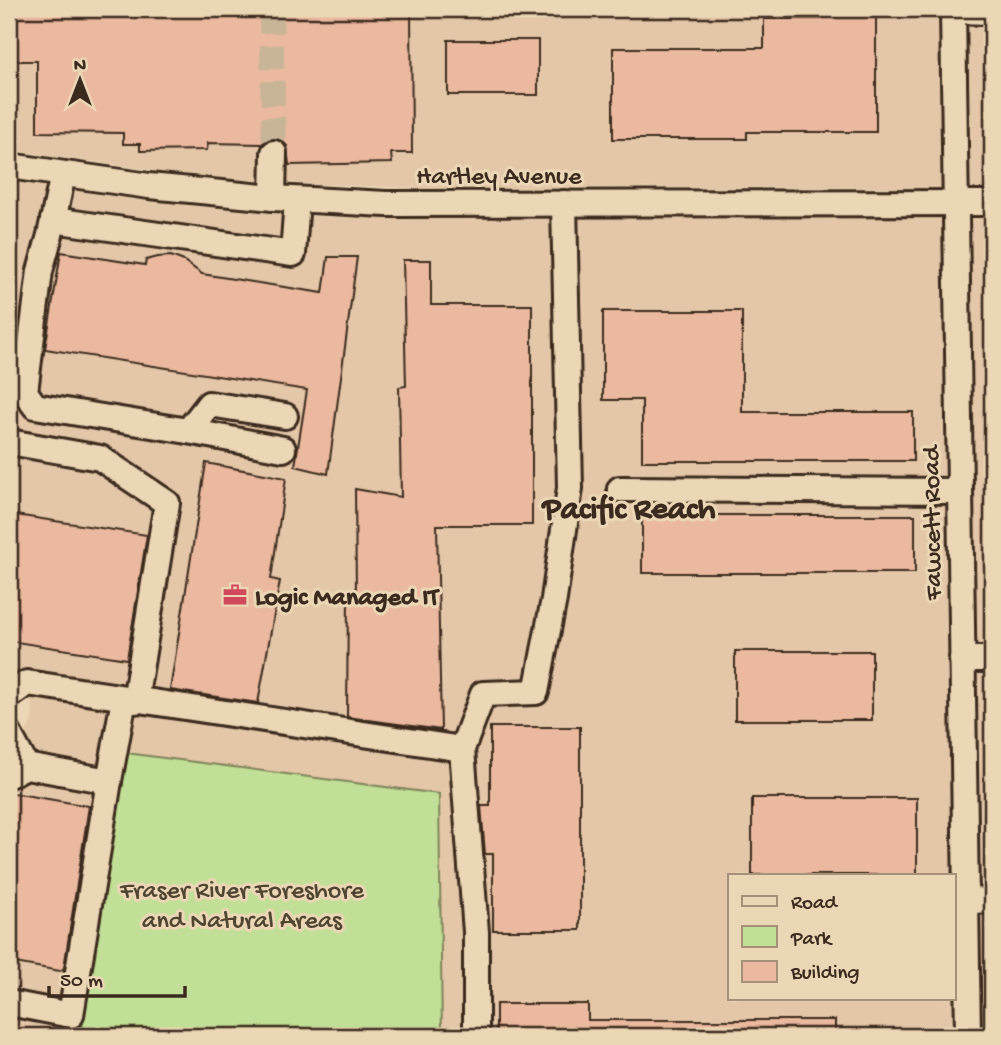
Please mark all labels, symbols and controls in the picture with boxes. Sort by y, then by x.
north arrow [46,46,116,116]
text: N [74,55,86,78]
street label: Hartley Avenue [416,163,582,194]
street label: Fawcett Road [918,444,951,601]
district label: Pacific Reach [541,492,716,530]
office icon: Logic Managed IT [221,581,249,609]
place label: Logic Managed IT [255,584,441,615]
legend [728,874,956,1000]
park label: Fraser River Foreshore and Natural Areas [119,877,365,938]
text: Road [791,892,839,917]
text: Park [790,928,834,953]
scale bar [49,954,186,998]
text: Building [790,962,860,987]
text: 50 m [60,970,103,995]

